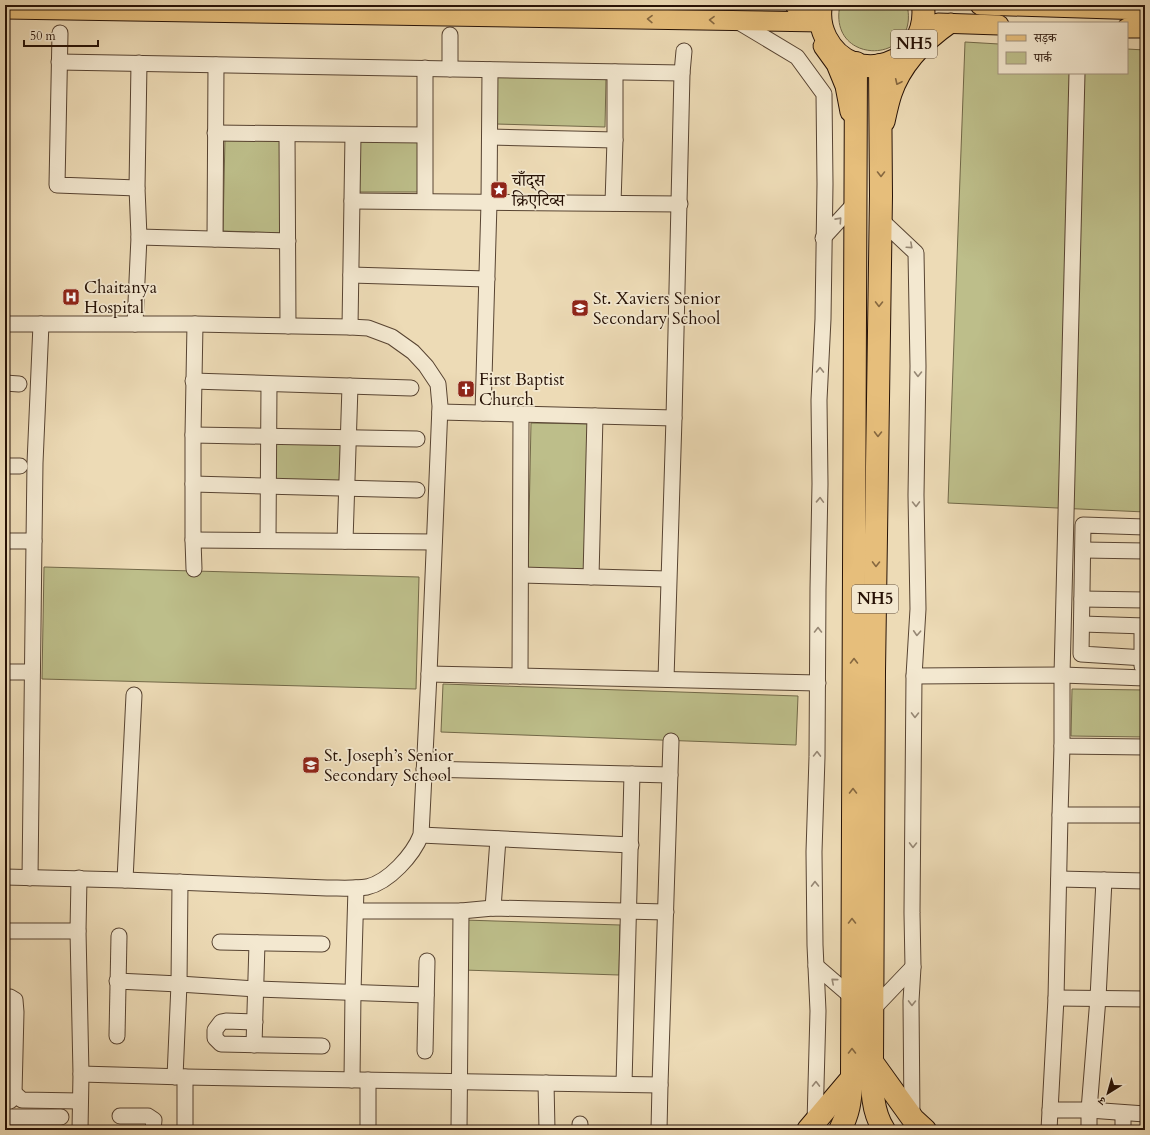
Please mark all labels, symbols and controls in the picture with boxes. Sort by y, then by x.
one-way arrow [647,15,653,23]
one-way arrow [709,16,715,24]
scale bar [24,22,98,48]
legend [998,22,1128,74]
text: 50 m [30,28,57,44]
road number: NH5 [891,30,937,58]
text: सड़क [1033,30,1058,46]
text: पार्क [1033,50,1053,66]
one-way arrow [895,78,903,86]
place label: चाँद्स क्रिएटिव्स [511,169,565,212]
one-way arrow [877,171,885,177]
place icon: चाँद्स क्रिएटिव्स [489,180,509,200]
one-way arrow [835,217,842,225]
one-way arrow [905,242,912,249]
place label: Chaitanya Hospital [84,276,158,319]
hospital icon: Chaitanya Hospital [61,287,81,307]
place label: St. Xaviers Senior Secondary School [593,287,721,330]
school or university icon: St. Xaviers Senior Secondary School [570,298,590,318]
one-way arrow [875,301,883,307]
one-way arrow [816,367,824,373]
place label: First Baptist Church [479,368,565,411]
one-way arrow [914,371,922,377]
church icon: First Baptist Church [456,379,476,399]
one-way arrow [873,431,882,437]
one-way arrow [816,497,824,503]
one-way arrow [912,501,920,507]
one-way arrow [872,561,880,567]
road number: NH5 [852,585,898,613]
one-way arrow [814,627,822,633]
one-way arrow [912,630,921,636]
one-way arrow [850,658,858,664]
one-way arrow [911,712,919,718]
place label: St. Joseph’s Senior Secondary School [324,744,454,787]
one-way arrow [813,751,821,757]
school or university icon: St. Joseph’s Senior Secondary School [301,755,321,775]
one-way arrow [849,788,857,794]
one-way arrow [908,842,917,848]
one-way arrow [811,881,819,887]
one-way arrow [848,918,856,924]
one-way arrow [831,979,839,986]
one-way arrow [907,1000,916,1006]
one-way arrow [848,1048,856,1054]
north arrow [1088,1073,1128,1113]
one-way arrow [812,1081,821,1087]
text: उ [1094,1092,1110,1109]

